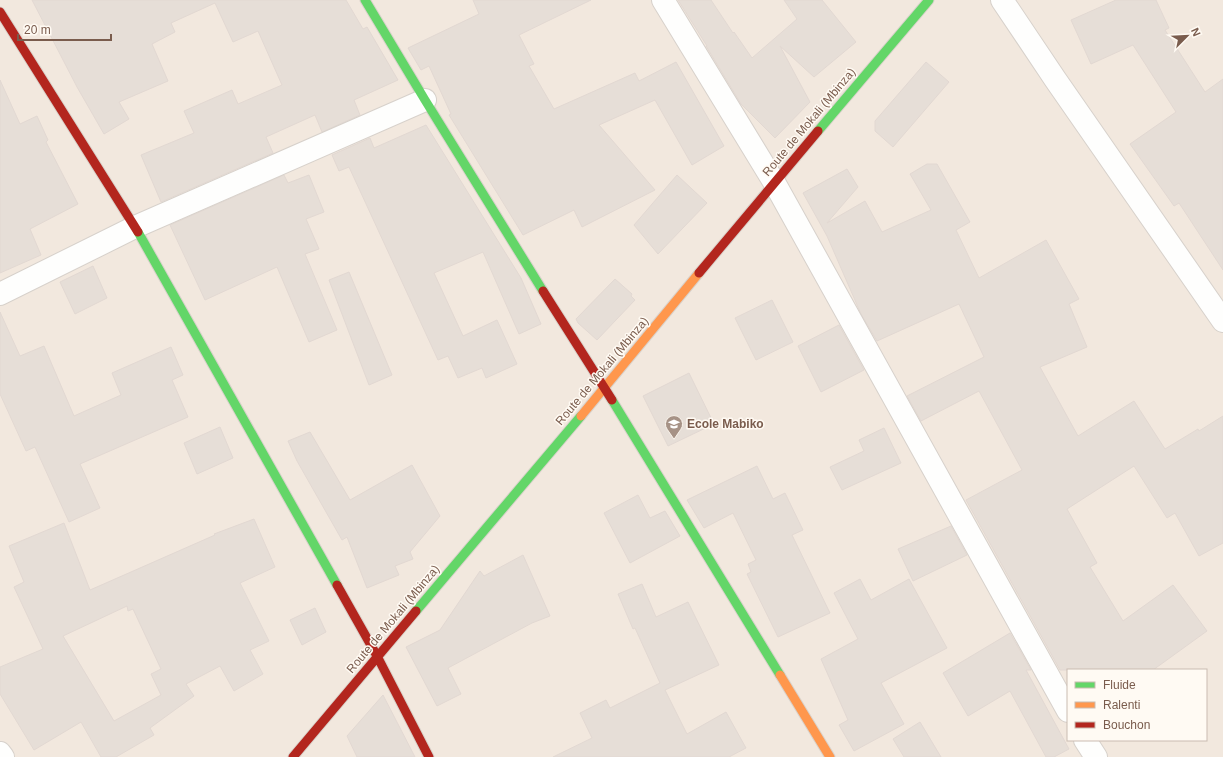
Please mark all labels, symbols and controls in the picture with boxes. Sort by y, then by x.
scale bar [18,16,111,42]
north arrow [1167,16,1207,56]
text: 20 m [24,23,51,37]
text: N [1189,26,1203,38]
street label: Route de Mokali (Mbinza) [760,65,858,179]
street label: Route de Mokali (Mbinza) [553,314,651,428]
school or university icon: Ecole Mabiko [664,414,684,439]
place label: Ecole Mabiko [687,417,764,431]
street label: Route de Mokali (Mbinza) [344,562,442,676]
legend [1067,669,1207,741]
text: Fluide [1103,678,1136,692]
text: Ralenti [1103,698,1140,712]
text: Bouchon [1103,718,1150,732]

